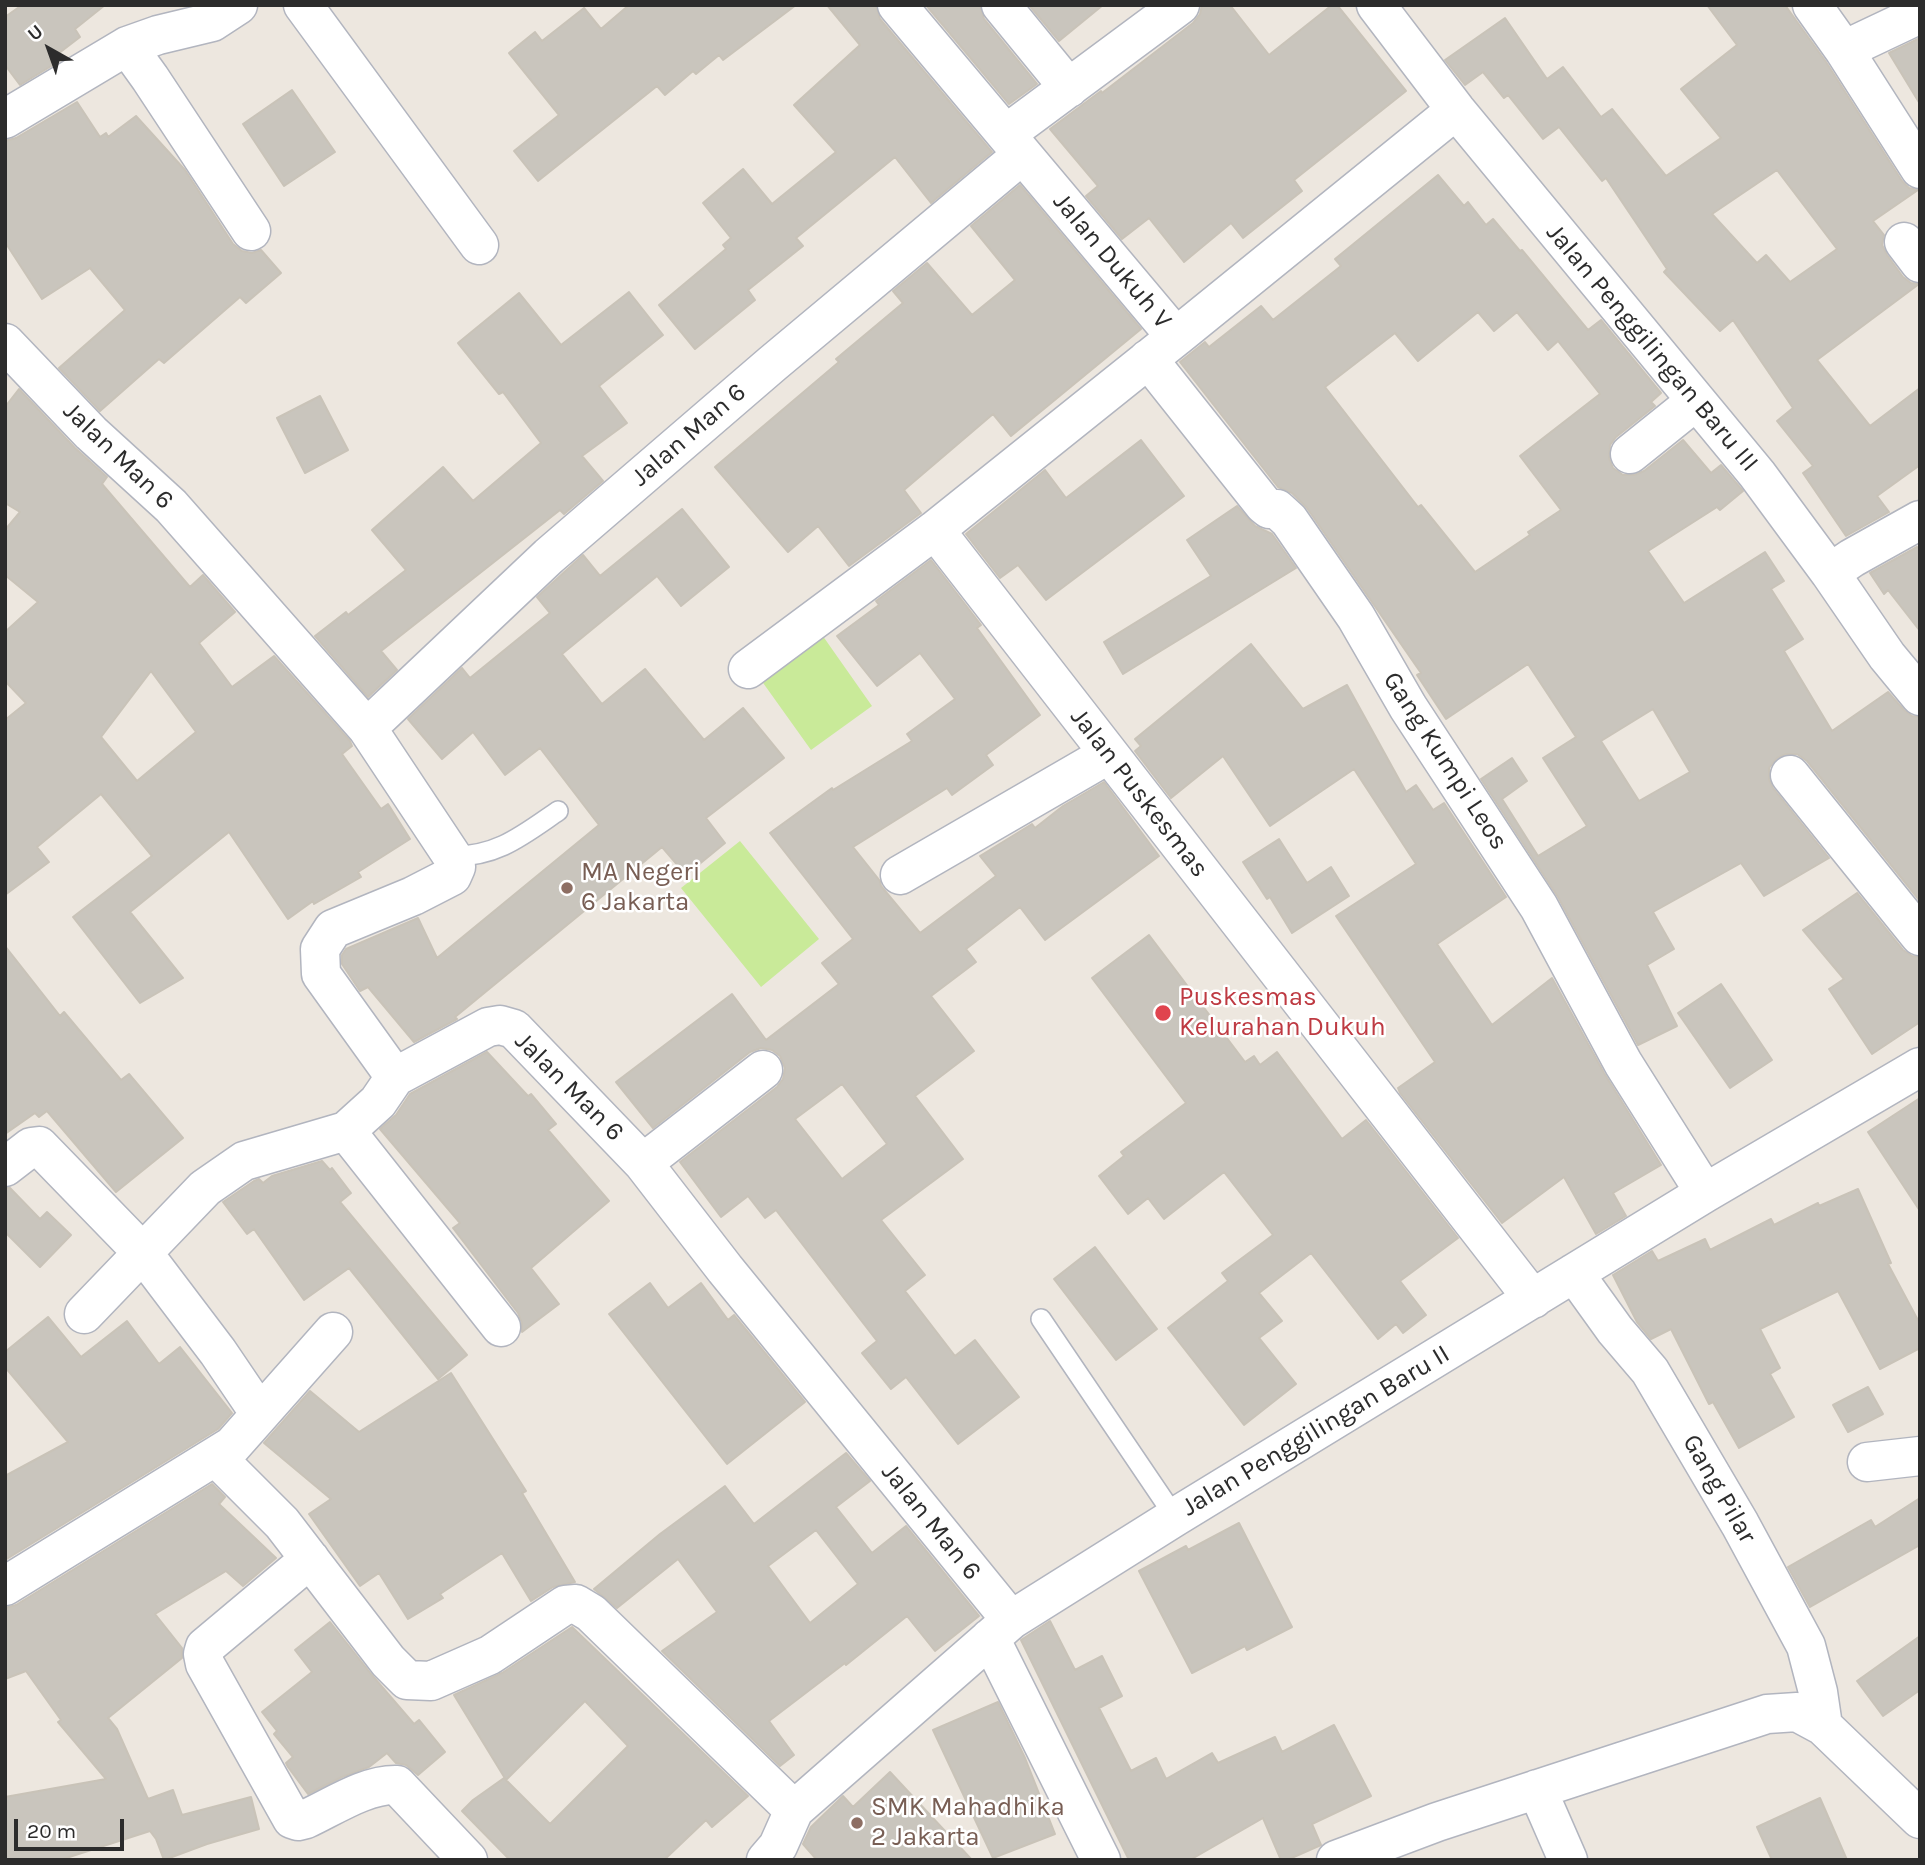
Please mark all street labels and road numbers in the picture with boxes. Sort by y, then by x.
street label: Jalan Dukuh V [1046,187,1178,335]
street label: Jalan Penggilingan Baru III [1539,218,1765,478]
street label: Jalan Man 6 [625,377,753,493]
street label: Jalan Man 6 [56,396,180,516]
street label: Gang Kumpi Leos [1376,666,1514,856]
street label: Jalan Puskesmas [1063,702,1215,884]
street label: Jalan Man 6 [508,1026,630,1148]
street label: Jalan Penggilingan Baru II [1177,1339,1455,1523]
street label: Gang Pilar [1675,1429,1763,1549]
street label: Jalan Man 6 [874,1457,988,1587]

